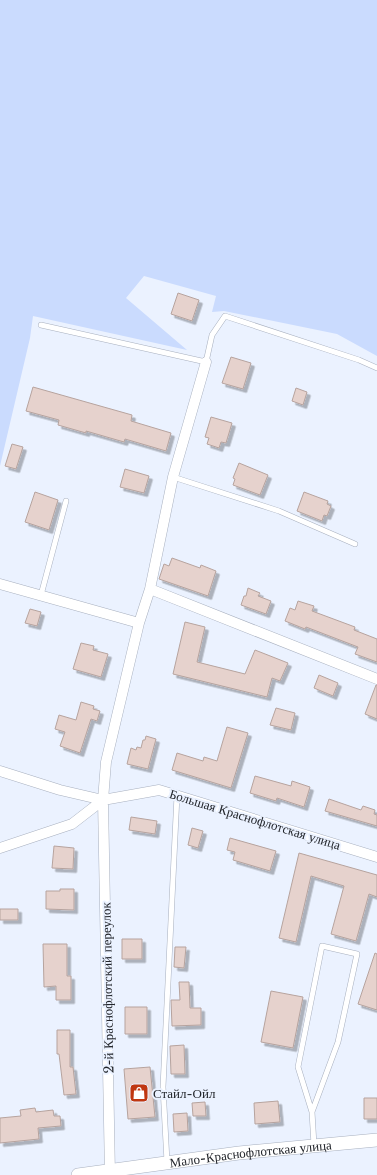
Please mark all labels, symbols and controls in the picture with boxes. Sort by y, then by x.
street label: Большая Краснофлотская улица [167,785,343,854]
street label: 2-й Краснофлотский переулок [97,902,117,1074]
shop icon: Стайл-Ойл [128,1082,150,1104]
place label: Стайл-Ойл [153,1085,216,1102]
street label: Мало-Краснофлотская улица [169,1136,333,1171]

